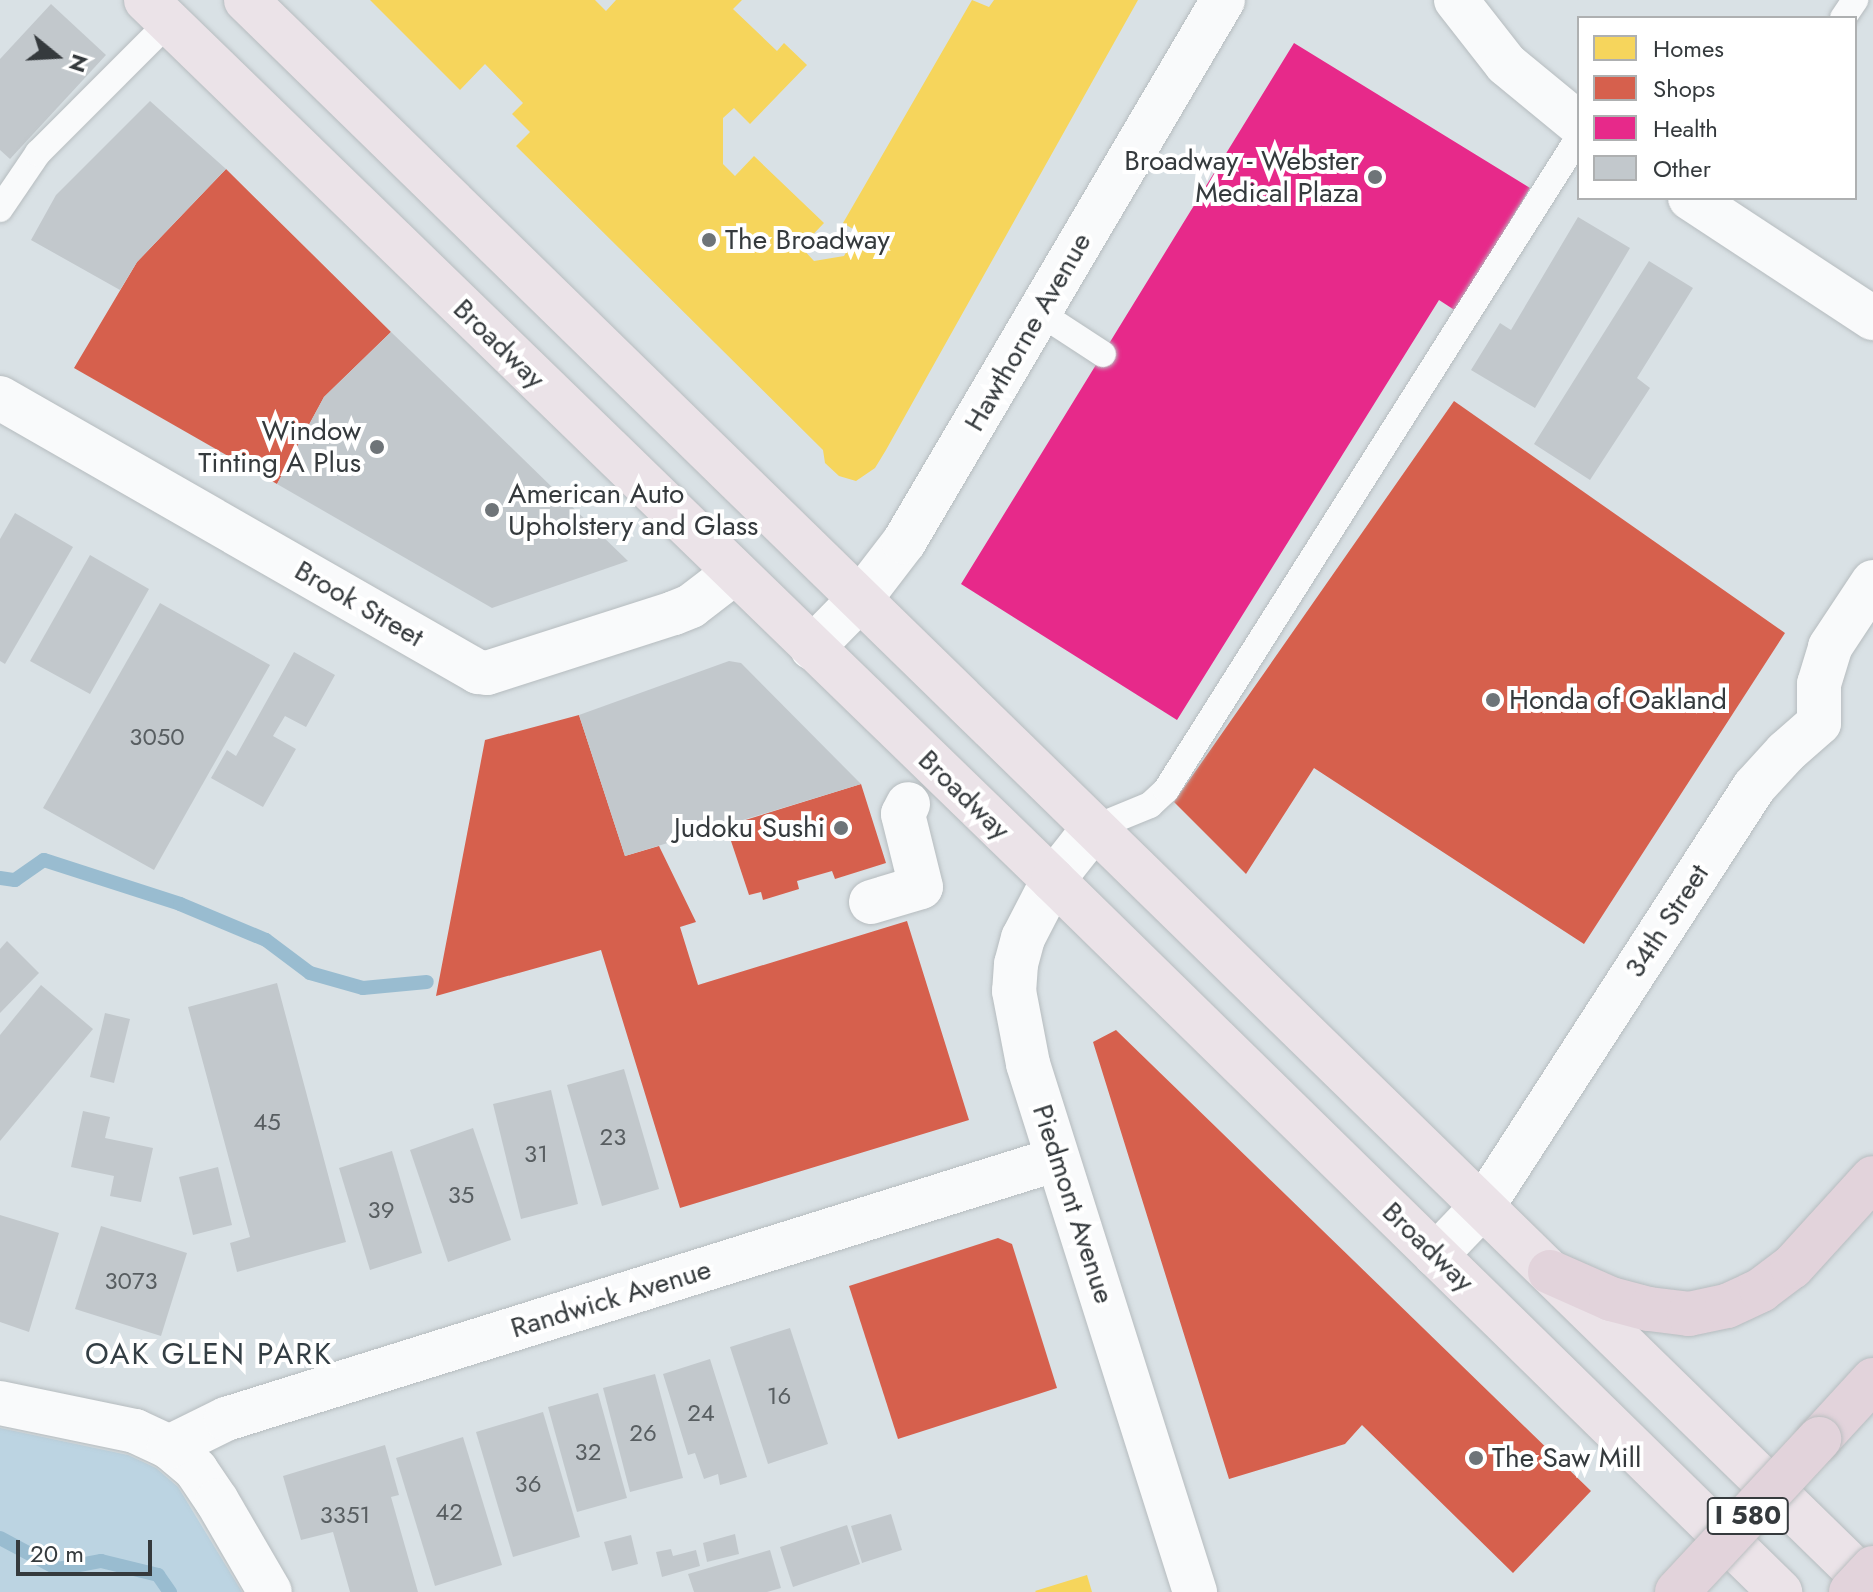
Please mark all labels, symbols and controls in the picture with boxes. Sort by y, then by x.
north arrow [16,16,96,96]
legend [1577,16,1857,200]
text: Homes [1653,31,1724,66]
text: N [61,50,97,77]
text: Shops [1653,71,1715,106]
text: Health [1653,111,1718,146]
place label: Broadway - Webster Medical Plaza [1124,144,1359,210]
text: Other [1653,151,1711,186]
marker: Broadway - Webster Medical Plaza [1366,168,1384,186]
place label: The Broadway [725,223,890,257]
street label: Hawthorne Avenue [958,227,1098,437]
marker: The Broadway [700,231,718,249]
street label: Broadway [446,292,552,396]
place label: Window Tinting A Plus [198,414,361,480]
marker: Window Tinting A Plus [368,438,386,456]
place label: American Auto Upholstery and Glass [508,477,758,543]
marker: American Auto Upholstery and Glass [483,501,501,519]
street label: Brook Street [289,554,429,654]
place label: Honda of Oakland [1509,683,1727,717]
marker: Honda of Oakland [1484,691,1502,709]
house number: 3050 [129,723,185,751]
street label: Broadway [911,743,1017,847]
place label: Judoku Sushi [674,811,825,845]
marker: Judoku Sushi [832,819,850,837]
street label: 34th Street [1618,858,1716,984]
street label: Piedmont Avenue [1025,1100,1121,1308]
house number: 45 [253,1108,281,1136]
house number: 23 [600,1123,626,1151]
house number: 31 [524,1140,548,1168]
house number: 35 [448,1181,474,1209]
street label: Broadway [1375,1195,1481,1299]
house number: 39 [368,1196,394,1224]
street label: Randwick Avenue [507,1253,715,1345]
house number: 3073 [104,1267,158,1295]
district label: OAK GLEN PARK [85,1336,333,1372]
house number: 16 [767,1382,791,1410]
house number: 24 [687,1399,715,1427]
house number: 26 [629,1419,657,1447]
house number: 32 [575,1438,601,1466]
place label: The Saw Mill [1492,1441,1641,1475]
marker: The Saw Mill [1467,1449,1485,1467]
house number: 36 [515,1470,541,1498]
road number: I 580 [1706,1494,1790,1538]
house number: 42 [435,1498,463,1526]
house number: 3351 [320,1501,370,1529]
scale bar [20,1524,156,1574]
text: 20 m [30,1536,84,1571]

